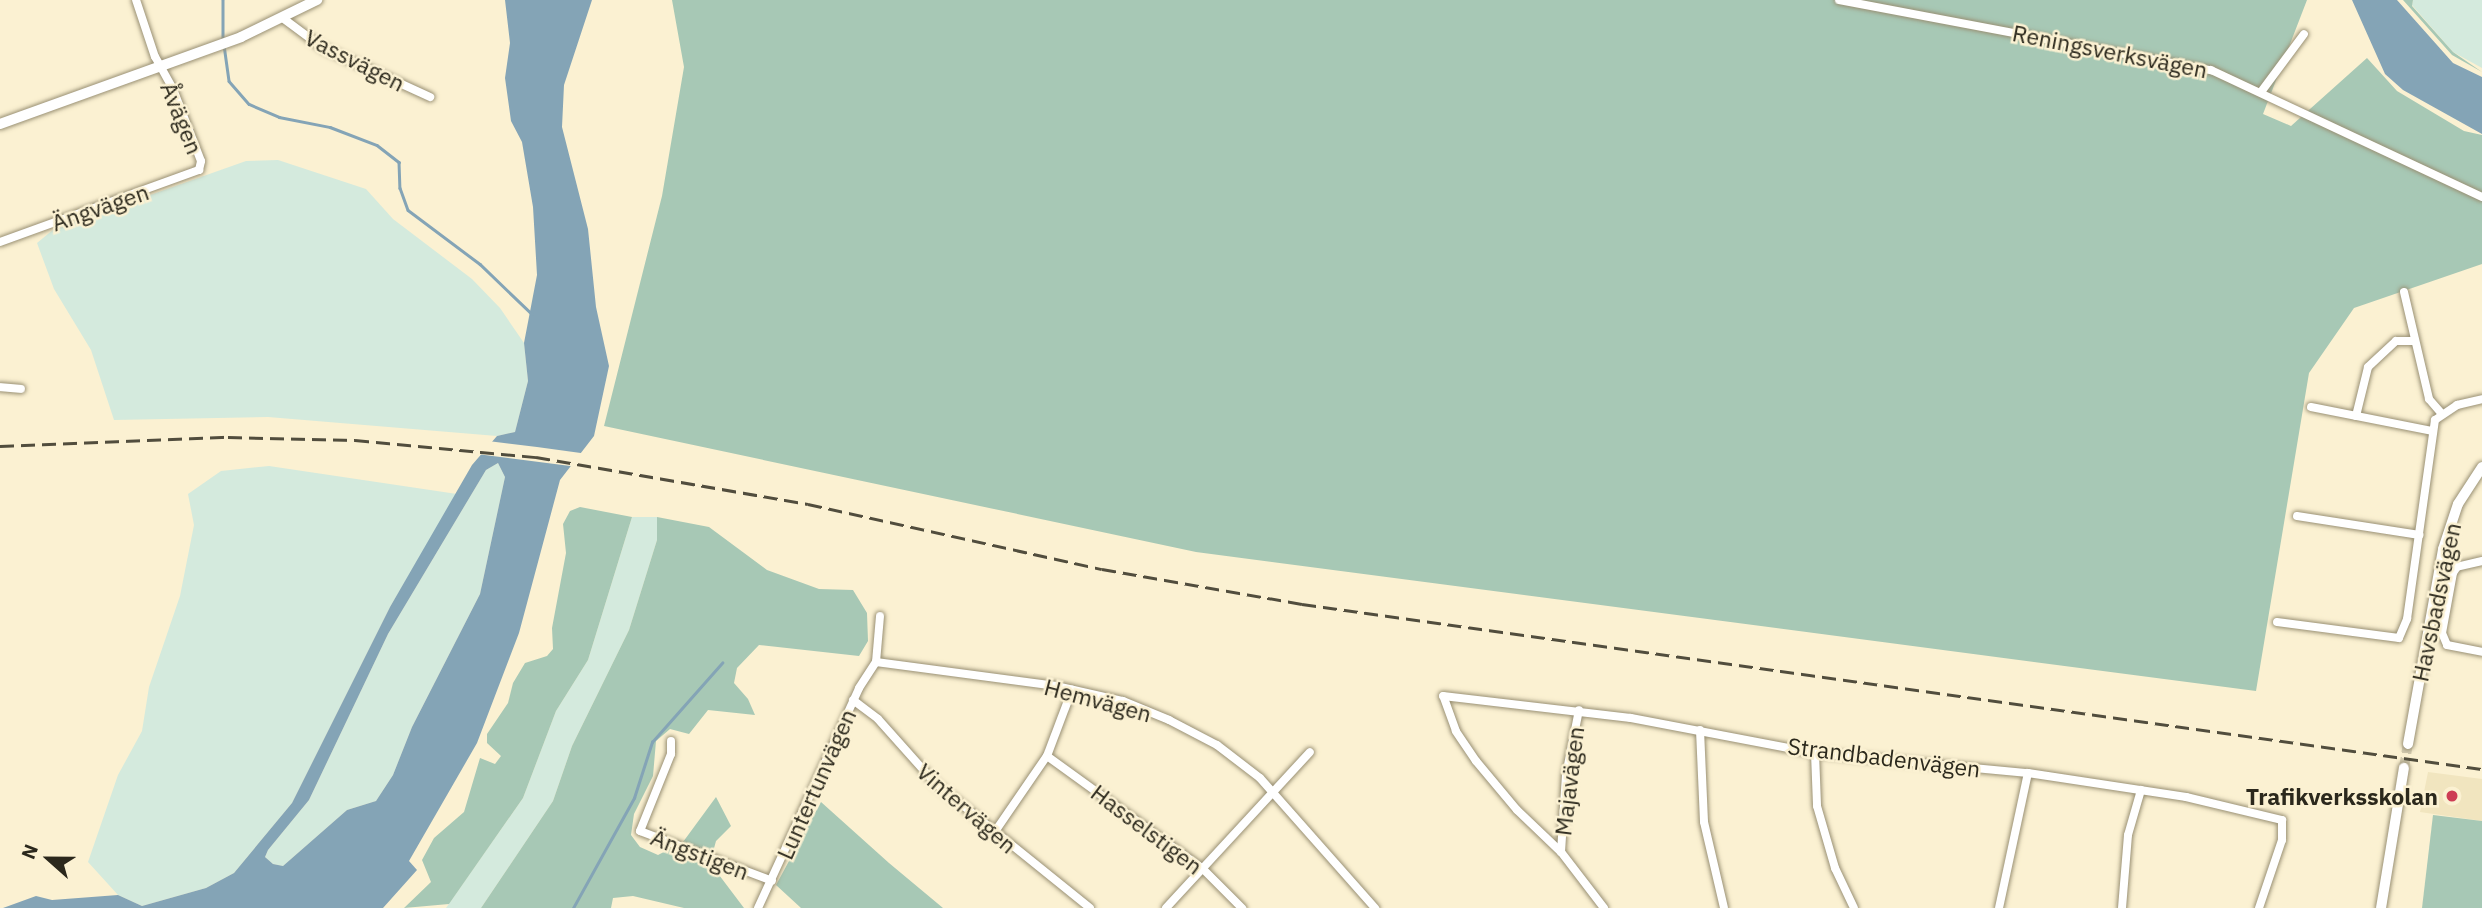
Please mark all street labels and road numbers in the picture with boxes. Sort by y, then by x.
street label: Reningsverksvägen [2010,19,2210,83]
street label: Vassvägen [300,23,410,97]
street label: Åvägen [155,78,209,158]
street label: Ängvägen [48,178,152,236]
street label: Havsbadsvägen [2406,520,2466,684]
street label: Hemvägen [1041,672,1155,728]
street label: Luntertunvägen [771,705,861,863]
street label: Majavägen [1549,725,1589,837]
street label: Strandbadenvägen [1786,731,1982,783]
street label: Vintervägen [911,757,1023,859]
street label: Hasselstigen [1086,778,1208,880]
street label: Ängstigen [647,823,753,885]

